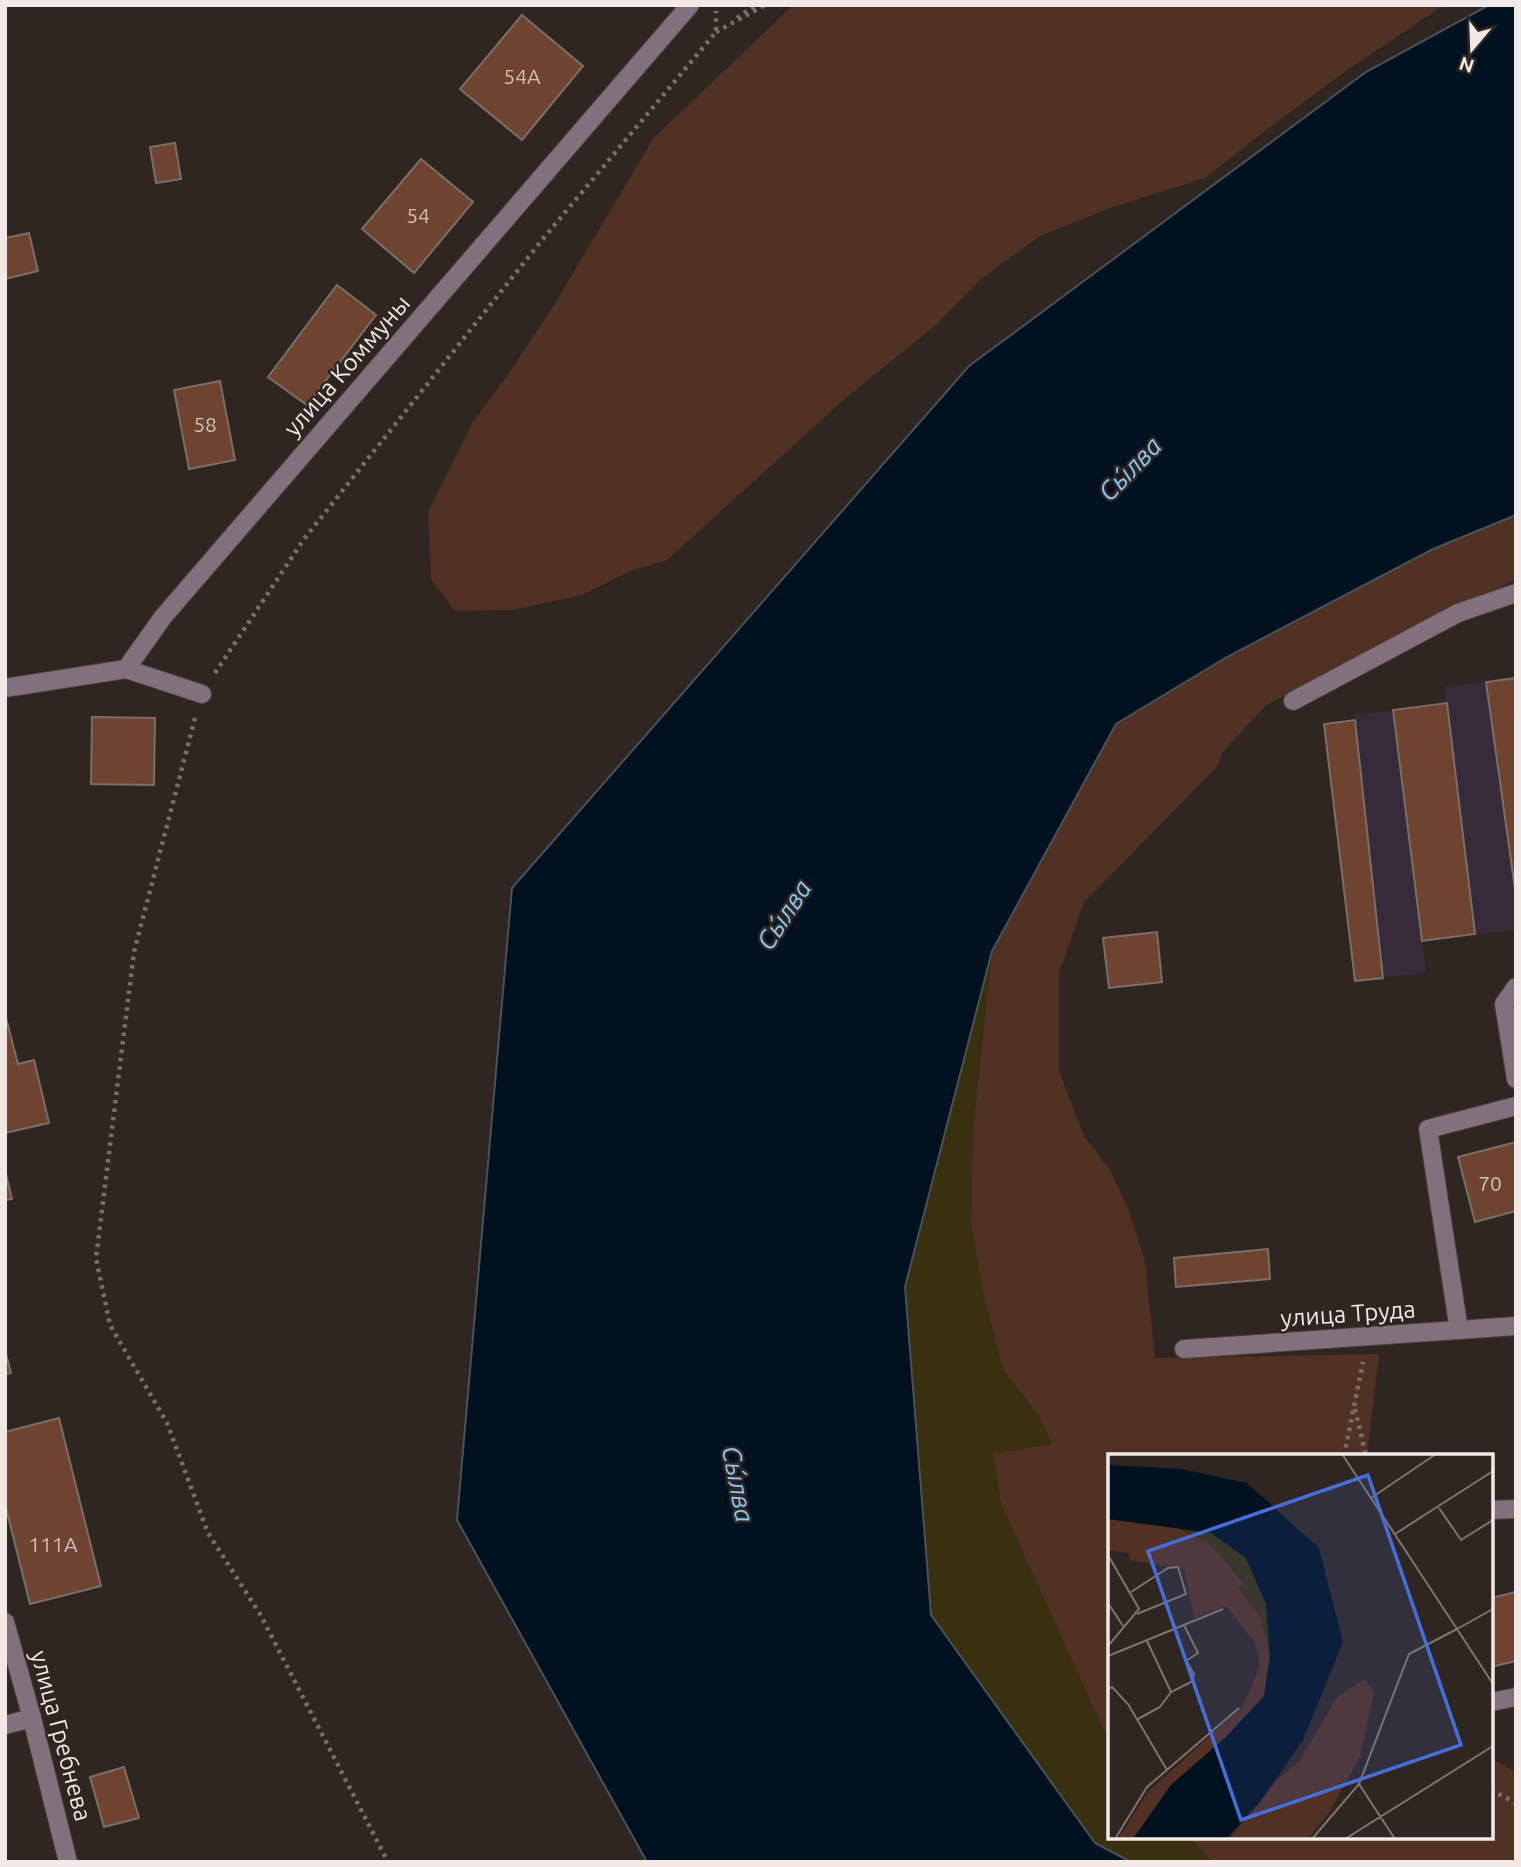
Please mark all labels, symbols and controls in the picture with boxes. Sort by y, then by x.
north arrow [1437,14,1507,84]
text: N [1456,52,1477,78]
house number: 54А [503,64,541,88]
house number: 54 [406,203,430,227]
street label: улица Коммуны [278,290,415,442]
house number: 58 [193,412,217,436]
water label: Сы́лва [1092,431,1167,507]
water label: Сы́лва [750,874,817,955]
house number: 70 [1478,1171,1502,1195]
street label: улица Труда [1279,1295,1417,1332]
water label: Сы́лва [717,1443,760,1525]
inset map [1108,1454,1493,1839]
house number: 111А [28,1532,78,1556]
street label: улица Гребнева [26,1648,97,1824]

